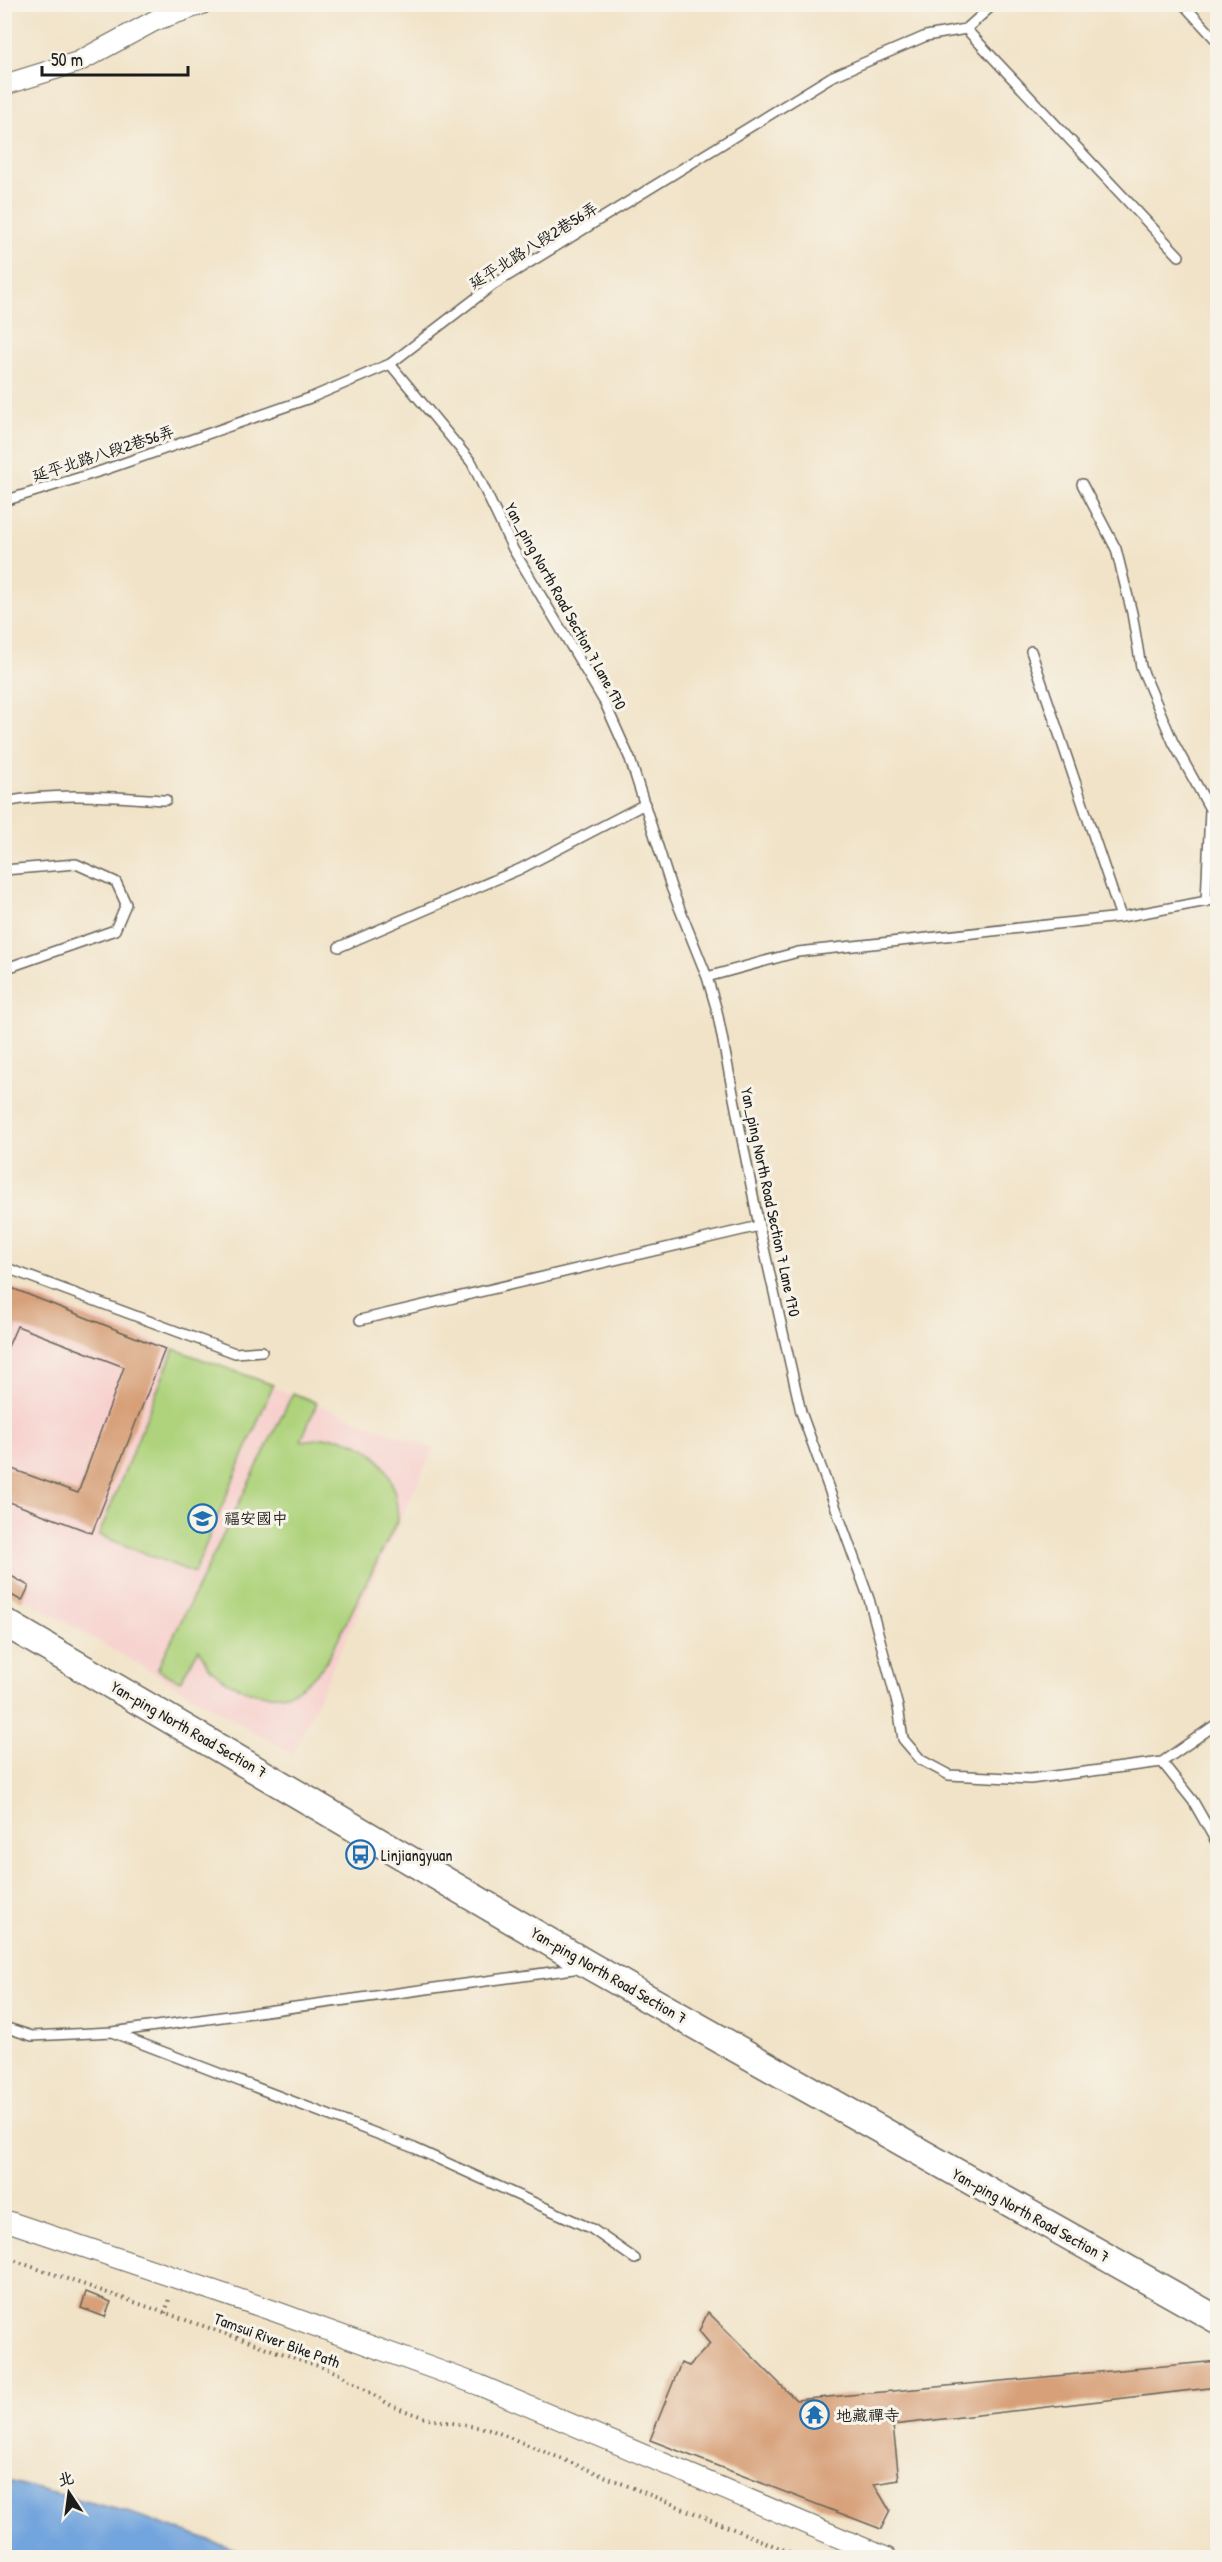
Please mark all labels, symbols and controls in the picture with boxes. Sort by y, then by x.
scale bar [42,39,188,77]
text: 50 m [51,47,83,72]
street label: 延平北路八段2巷56弄 [464,196,602,294]
street label: 延平北路八段2巷56弄 [29,420,177,486]
street label: Yan_ping North Road Section 7 Lane 170 [500,499,632,713]
street label: Yan_ping North Road Section 7 Lane 170 [736,1086,806,1318]
school or university icon: 福安國中 [187,1502,219,1534]
place label: 福安國中 [224,1507,288,1529]
street label: Yan-ping North Road Section 7 [107,1675,271,1783]
bus stop icon: Linjiangyuan [344,1839,376,1871]
place label: Linjiangyuan [381,1844,452,1866]
street label: Yan-ping North Road Section 7 [527,1921,691,2029]
street label: Yan-ping North Road Section 7 [948,2163,1114,2267]
street label: Tamsui River Bike Path [211,2307,343,2373]
temple icon: 地藏禪寺 [799,2399,831,2431]
place label: 地藏禪寺 [836,2404,900,2426]
north arrow [39,2463,99,2523]
text: 北 [55,2466,76,2491]

